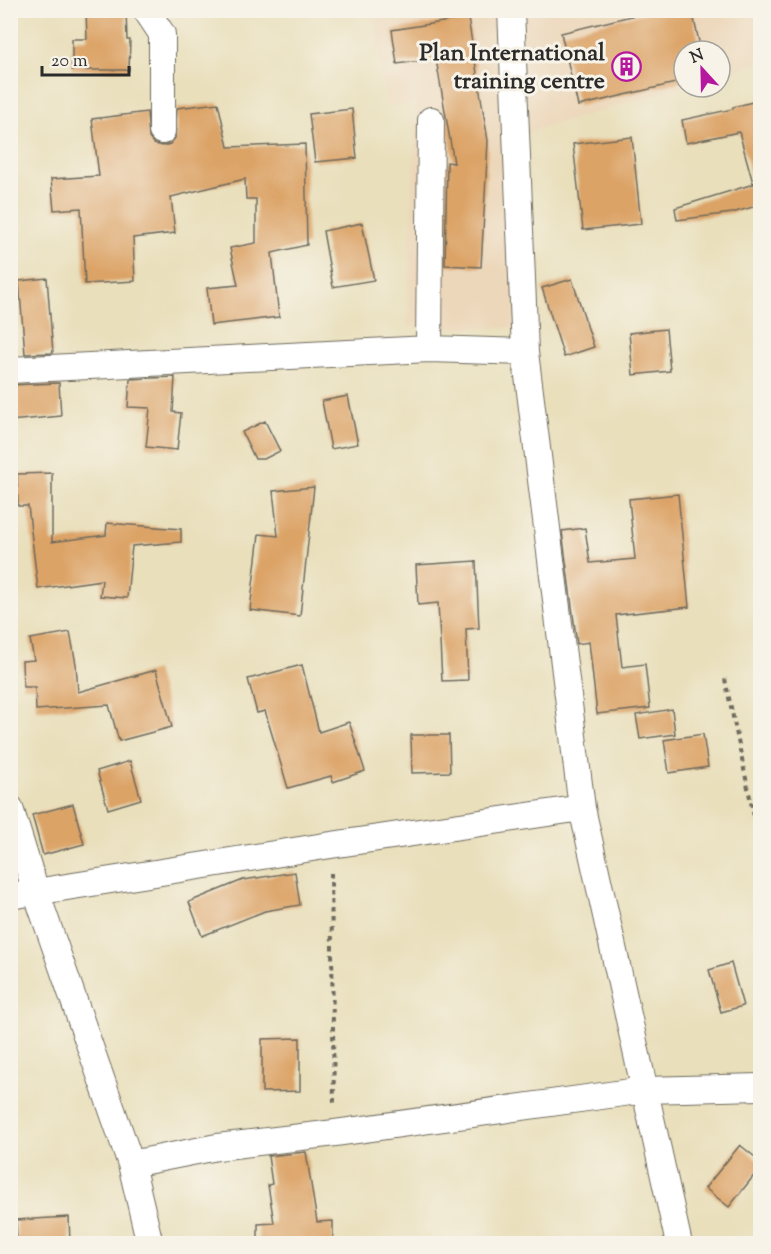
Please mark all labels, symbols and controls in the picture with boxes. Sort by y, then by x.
place label: Plan International training centre [419,37,605,99]
scale bar [42,39,129,77]
north arrow [672,39,732,99]
text: N [687,44,708,70]
text: 20 m [51,49,88,75]
building icon: Plan International training centre [610,50,642,82]

